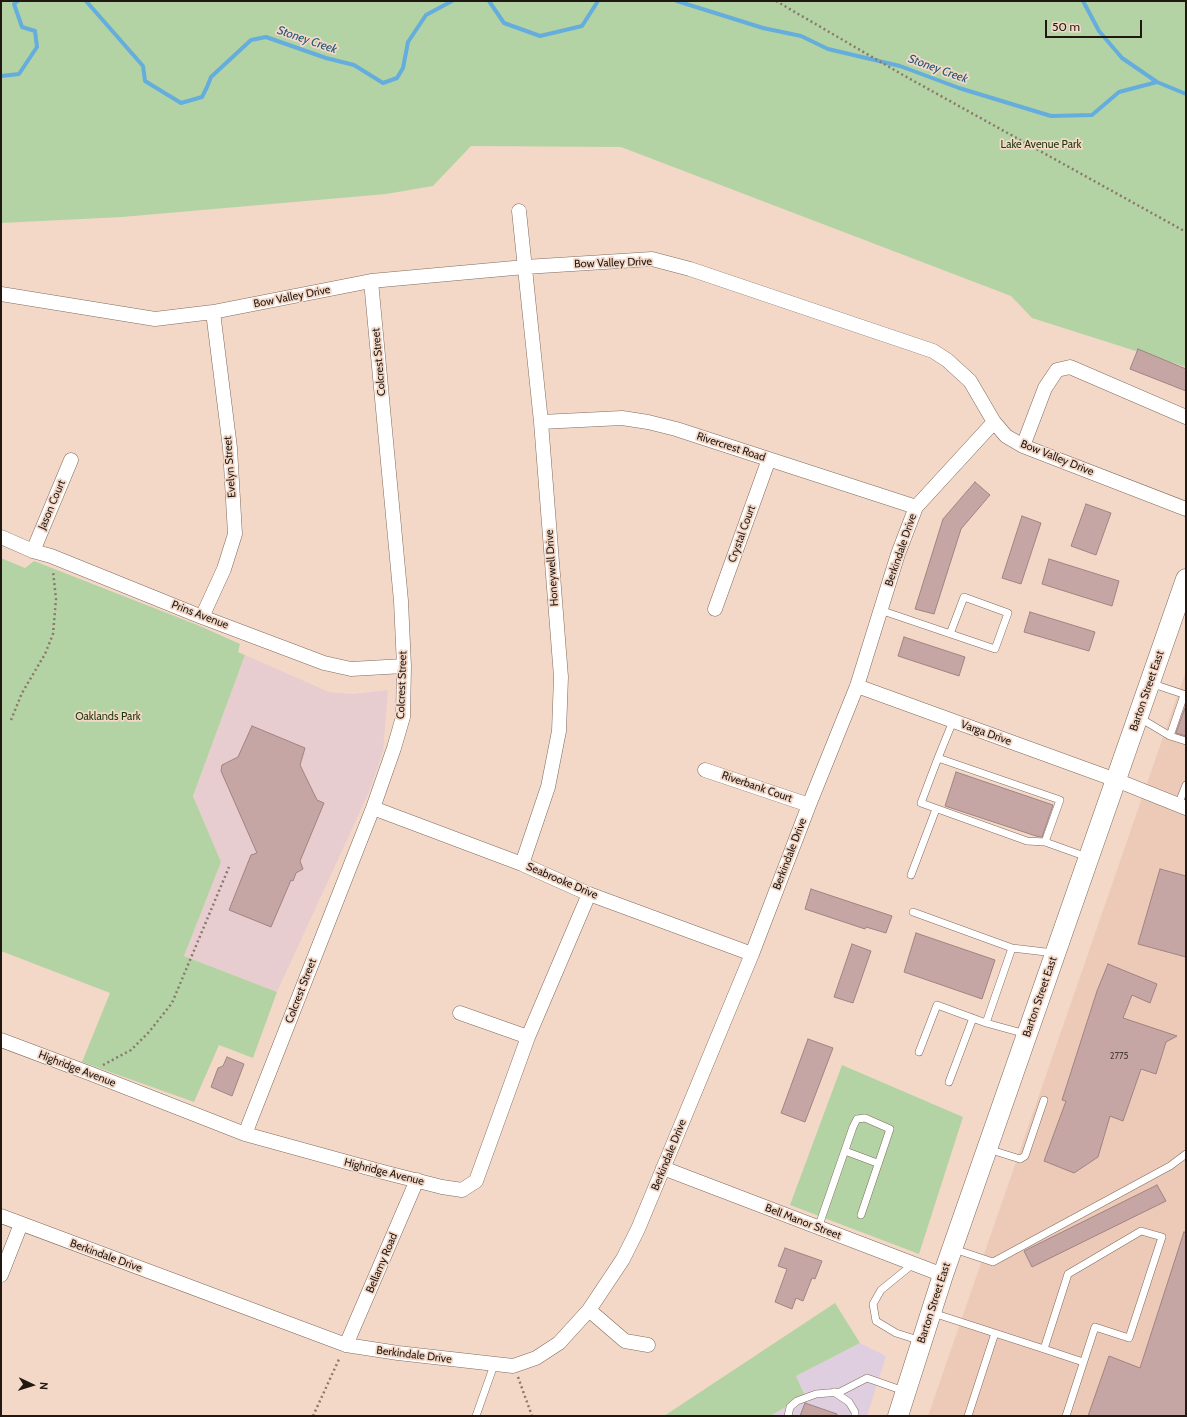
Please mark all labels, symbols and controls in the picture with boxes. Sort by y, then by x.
scale bar [1047,12,1144,38]
text: 50 m [1052,19,1080,34]
water label: Stoney Creek [275,23,339,57]
water label: Stoney Creek [906,52,970,86]
park label: Lake Avenue Park [1001,138,1081,152]
street label: Bow Valley Drive [574,255,652,271]
street label: Bow Valley Drive [252,283,332,311]
street label: Colcrest Street [369,327,389,397]
street label: Rivercrest Road [695,430,767,464]
street label: Evelyn Street [221,436,239,498]
street label: Bow Valley Drive [1018,437,1096,479]
street label: Jason Court [36,478,68,532]
street label: Crystal Court [726,504,758,564]
street label: Berkindale Drive [882,512,920,588]
street label: Honeywell Drive [543,529,561,607]
street label: Prins Avenue [170,598,230,632]
street label: Barton Street East [1127,649,1167,733]
street label: Colcrest Street [394,651,410,719]
park label: Oaklands Park [75,710,141,724]
street label: Varga Drive [959,718,1013,748]
street label: Riverbank Court [720,769,794,805]
street label: Berkindale Drive [770,816,810,892]
street label: Seabrooke Drive [524,860,600,902]
street label: Barton Street East [1020,955,1060,1039]
street label: Colcrest Street [283,957,319,1025]
street label: Highridge Avenue [36,1048,118,1090]
house number: 2775 [1110,1051,1128,1061]
street label: Berkindale Drive [649,1117,689,1193]
street label: Highridge Avenue [343,1156,425,1188]
street label: Bell Manor Street [763,1201,843,1243]
street label: Bellamy Road [363,1231,401,1295]
street label: Berkindale Drive [68,1237,144,1275]
street label: Barton Street East [915,1261,953,1345]
street label: Berkindale Drive [376,1344,452,1366]
north arrow [12,1365,52,1405]
text: N [37,1381,51,1390]

